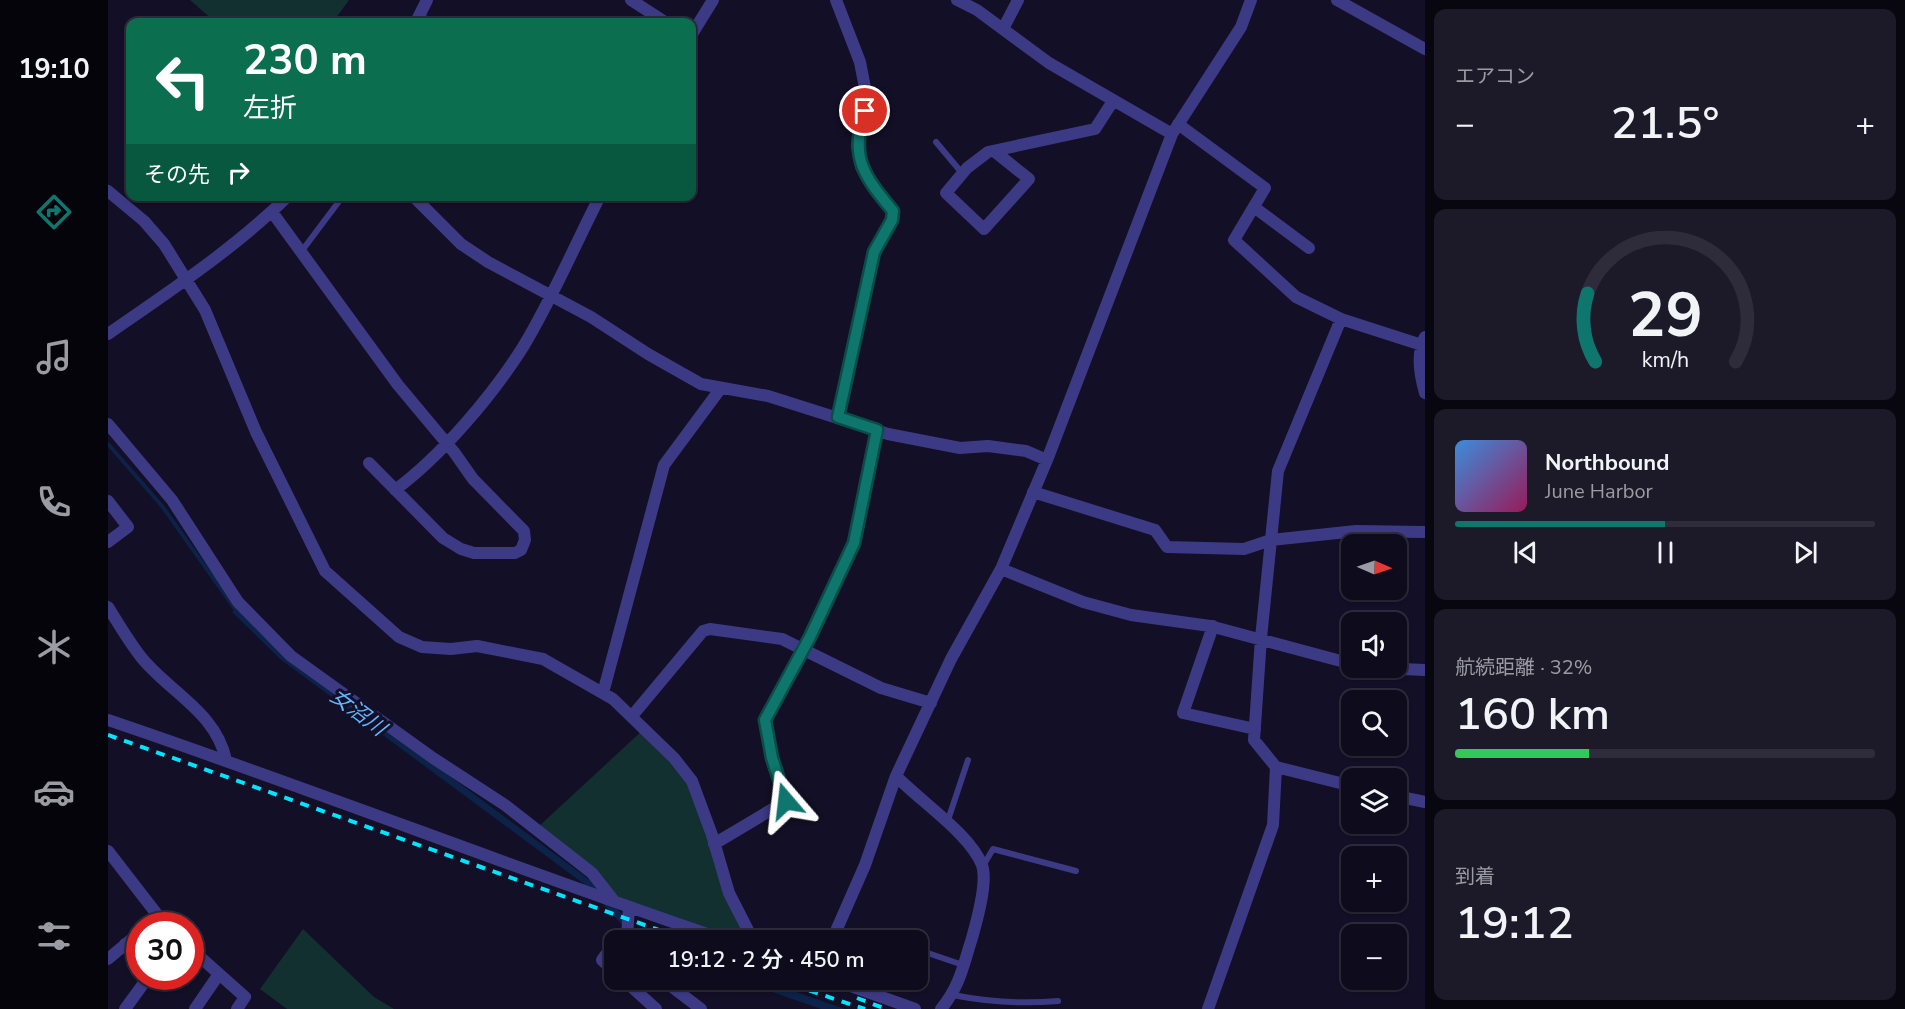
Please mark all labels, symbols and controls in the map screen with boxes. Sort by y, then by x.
text: 230 m [243,32,367,89]
icon: left [144,42,222,120]
text: 19:10 [18,51,90,88]
text: エアコン [1455,63,1535,90]
pin [839,85,890,136]
text: 左折 [243,90,297,127]
text: 21.5° [1611,93,1719,154]
icon: arrive [848,94,881,127]
text: − [1455,102,1475,147]
text: + [1855,102,1875,147]
icon: right [222,156,255,189]
text: その先 [144,160,210,190]
icon: directions [33,191,75,233]
text: 29 [1628,273,1702,358]
icon: music [33,336,75,378]
text: km/h [1641,345,1689,375]
text: Northbound [1545,448,1669,478]
text: June Harbor [1545,478,1653,505]
icon: phone [33,481,75,523]
north arrow [1341,534,1407,600]
map controls [1341,534,1407,990]
icon: previous [1509,536,1542,569]
icon: pause [1649,536,1682,569]
icon: next [1789,536,1822,569]
button: sound [1341,612,1407,678]
icon: climate [33,626,75,668]
text: 航続距離 · 32% [1455,654,1592,681]
water label: 女沼川 [324,682,393,743]
text: 160 km [1455,684,1610,745]
button: search [1341,690,1407,756]
button: layers [1341,768,1407,834]
position arrow [754,769,818,833]
icon: car [33,771,75,813]
button: + [1341,846,1407,912]
text: 到着 [1455,863,1495,890]
text: 19:12 [1455,893,1574,954]
speed limit sign: 30 [126,912,204,990]
icon: filters [33,915,75,957]
button: − [1341,924,1407,990]
text: 19:12 · 2 分 · 450 m [667,945,865,975]

